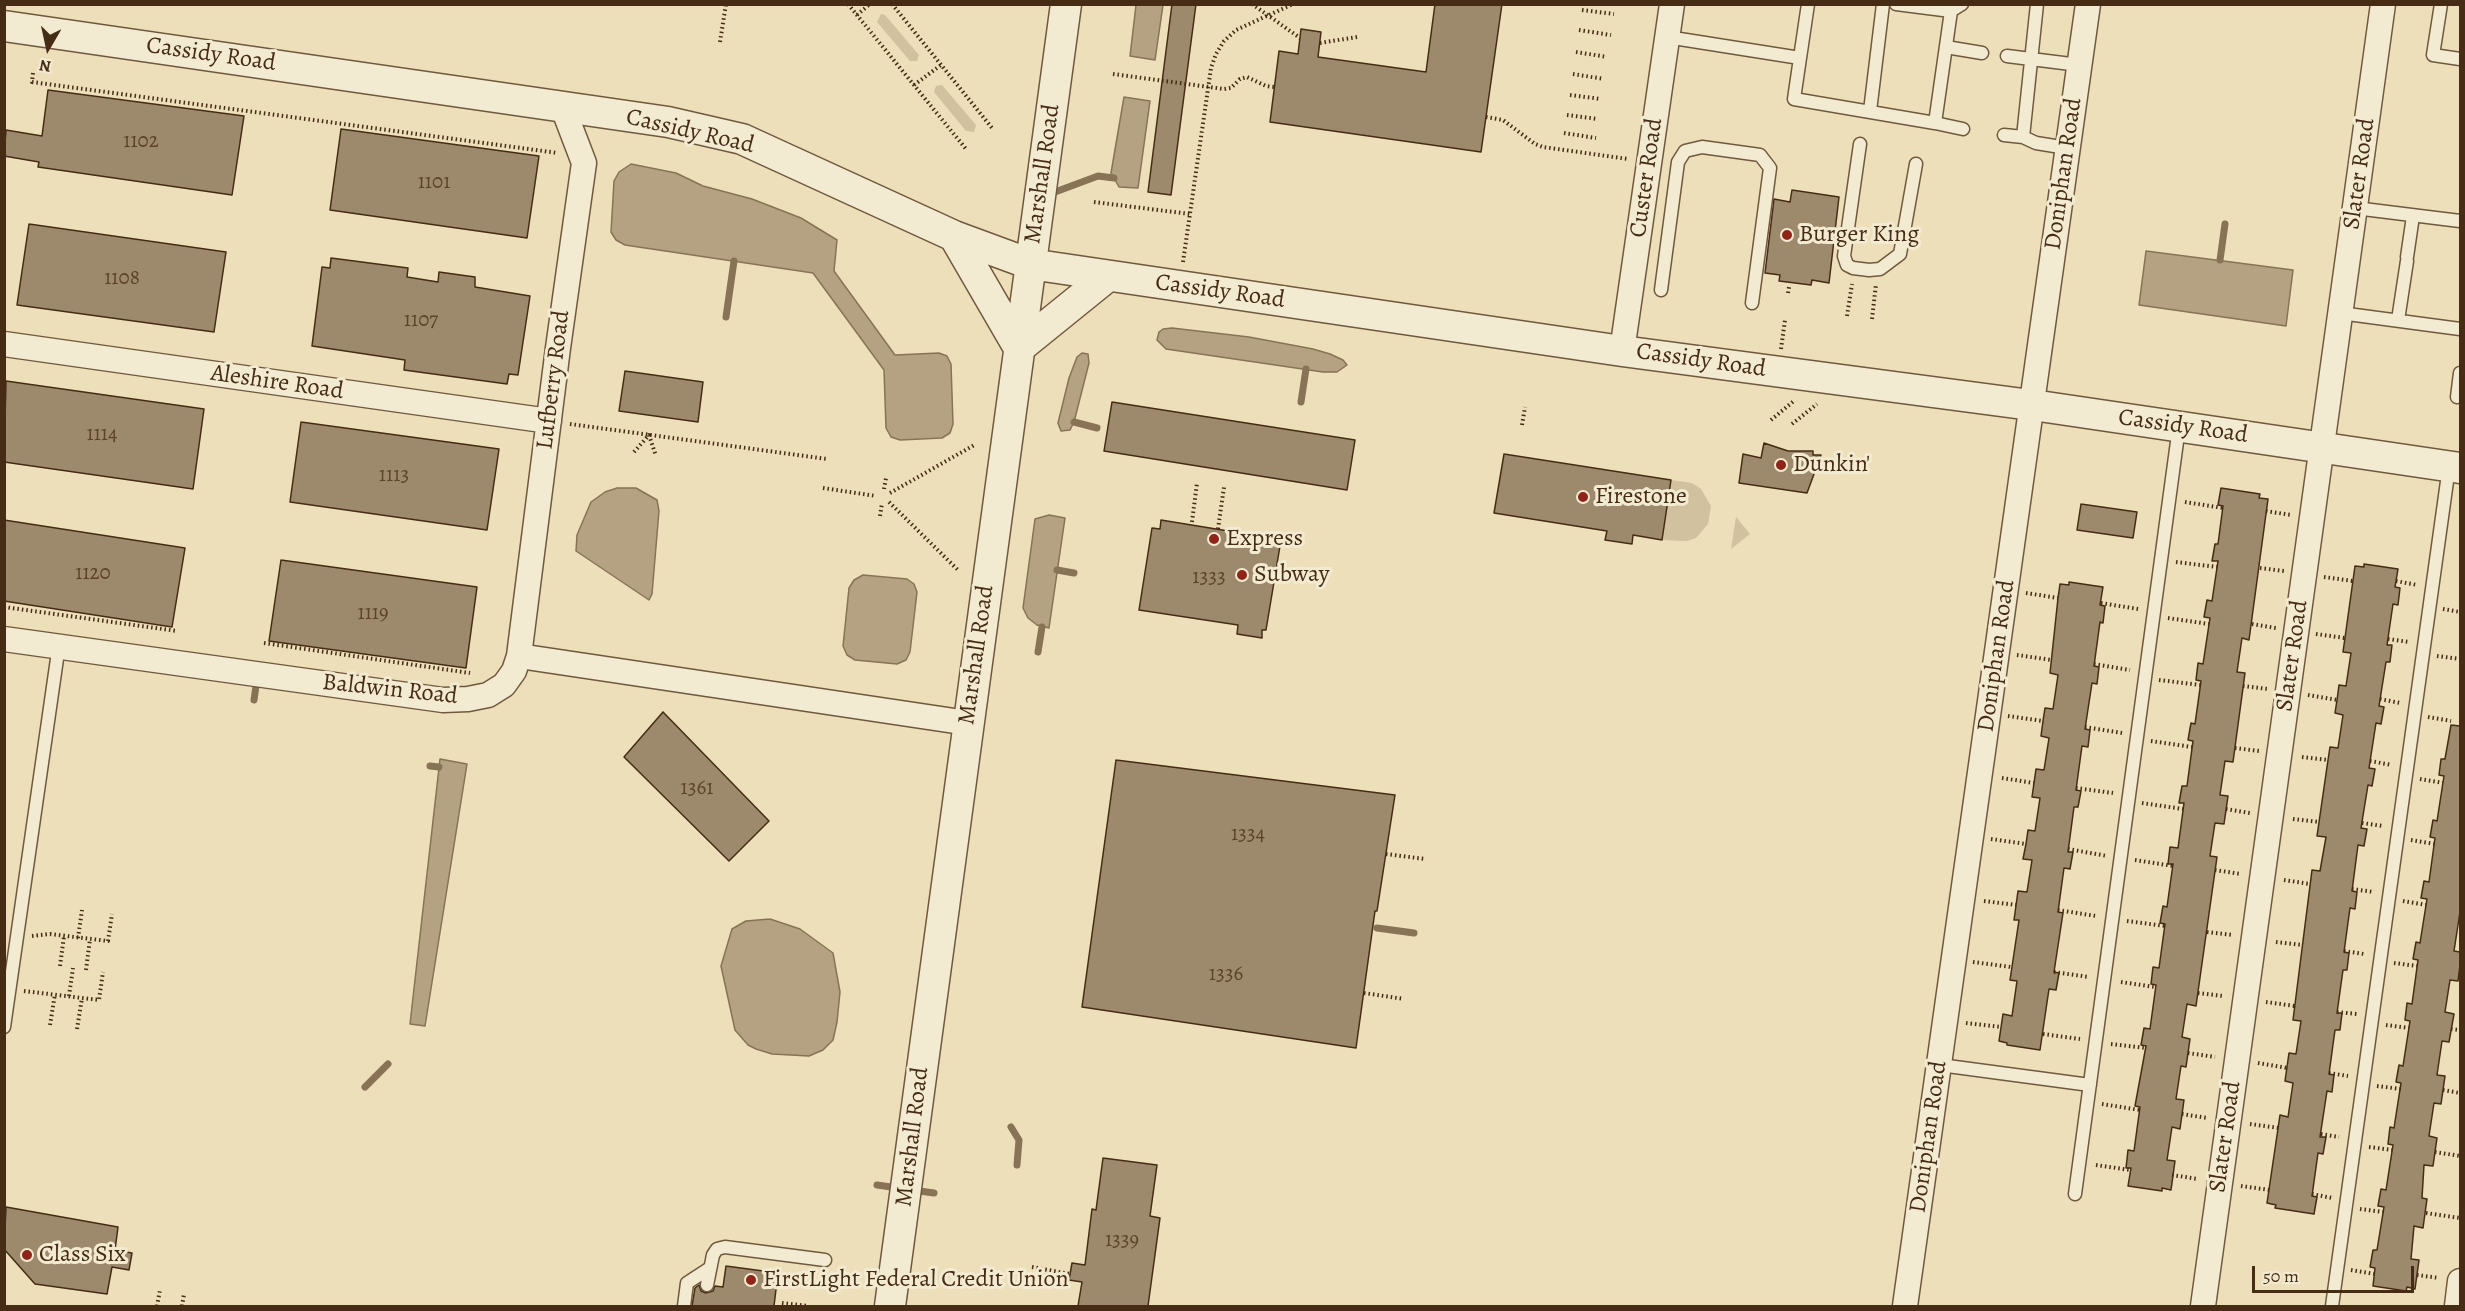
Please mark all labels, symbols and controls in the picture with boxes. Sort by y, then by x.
north arrow [18,18,78,78]
street label: Cassidy Road [144,32,278,78]
text: N [38,54,53,78]
street label: Doniphan Road [2039,96,2089,252]
street label: Marshall Road [1019,102,1067,246]
street label: Cassidy Road [623,103,757,161]
street label: Custer Road [1624,116,1670,240]
street label: Slater Road [2338,116,2382,232]
house number: 1102 [123,129,159,155]
house number: 1101 [418,170,450,196]
place label: Burger King [1799,221,1919,249]
marker: Burger King [1780,228,1794,242]
house number: 1108 [104,266,140,292]
street label: Cassidy Road [1153,269,1287,315]
house number: 1107 [404,308,438,334]
street label: Lufberry Road [531,309,577,451]
street label: Cassidy Road [1634,338,1768,384]
street label: Aleshire Road [209,359,345,407]
street label: Cassidy Road [2116,404,2250,450]
house number: 1114 [86,422,118,448]
place label: Dunkin' [1793,451,1870,479]
marker: Dunkin' [1774,458,1788,472]
house number: 1113 [379,463,409,489]
place label: Firestone [1595,483,1687,511]
marker: Firestone [1576,490,1590,504]
place label: Express [1226,525,1303,553]
marker: Express [1207,532,1221,546]
house number: 1120 [75,561,111,587]
place label: Subway [1254,561,1329,589]
house number: 1333 [1192,565,1226,591]
marker: Subway [1235,568,1249,582]
street label: Doniphan Road [1972,578,2022,734]
street label: Marshall Road [953,583,1001,727]
street label: Slater Road [2271,598,2315,714]
house number: 1119 [357,601,389,627]
street label: Baldwin Road [321,669,459,711]
house number: 1361 [681,776,713,802]
house number: 1334 [1231,822,1265,848]
house number: 1336 [1209,962,1243,988]
street label: Doniphan Road [1904,1059,1954,1215]
street label: Marshall Road [890,1065,936,1209]
street label: Slater Road [2204,1079,2248,1195]
house number: 1339 [1105,1228,1139,1254]
place label: Class Six [39,1241,126,1269]
marker: Class Six [20,1248,34,1262]
scale bar [2255,1254,2417,1292]
text: 50 m [2263,1264,2299,1288]
place label: FirstLight Federal Credit Union [763,1266,1069,1294]
marker: FirstLight Federal Credit Union [744,1273,758,1287]

